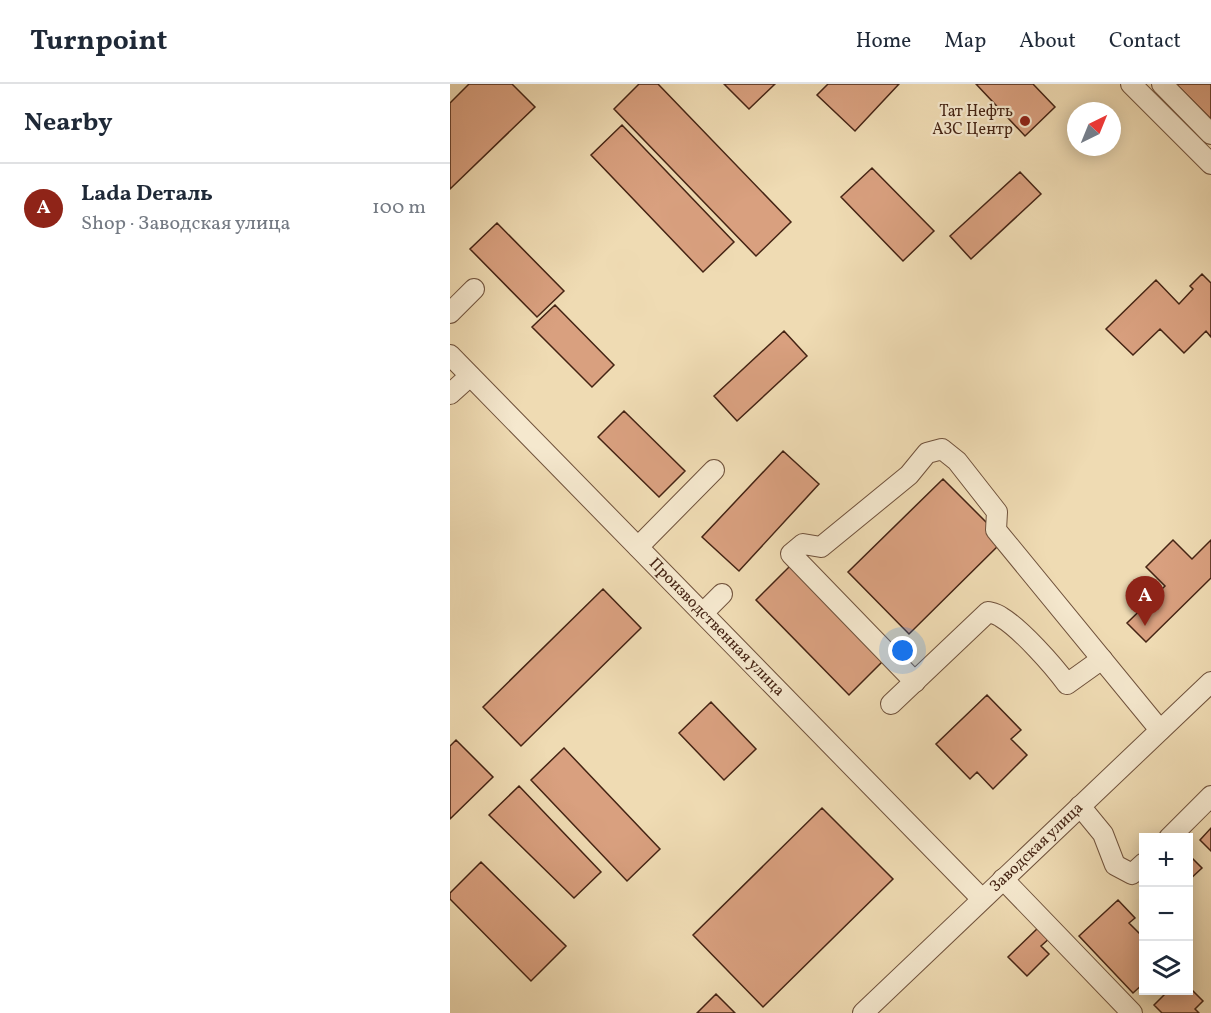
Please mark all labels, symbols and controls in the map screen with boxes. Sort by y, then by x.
text: Turnpoint [30,22,167,61]
text: Home [856,27,911,56]
text: Map [944,27,986,56]
text: About [1019,27,1076,56]
text: Contact [1109,27,1181,56]
place label: Тат Нефть АЗС Центр [932,101,1013,141]
north arrow [1067,102,1121,156]
text: Nearby [24,105,113,141]
marker: Тат Нефть АЗС Центр [1018,114,1032,128]
text: Lada Dеталь [81,179,213,210]
text: A [36,194,51,222]
text: 100 m [372,194,426,222]
text: Shop · Заводская улица [81,210,291,238]
street label: Производственная улица [643,553,789,702]
pin: A [1126,576,1164,626]
your location [888,636,917,665]
street label: Заводская улица [985,798,1089,898]
map controls [1139,833,1193,995]
button: + [1139,833,1193,887]
button: − [1139,887,1193,941]
button: layers [1139,941,1193,995]

